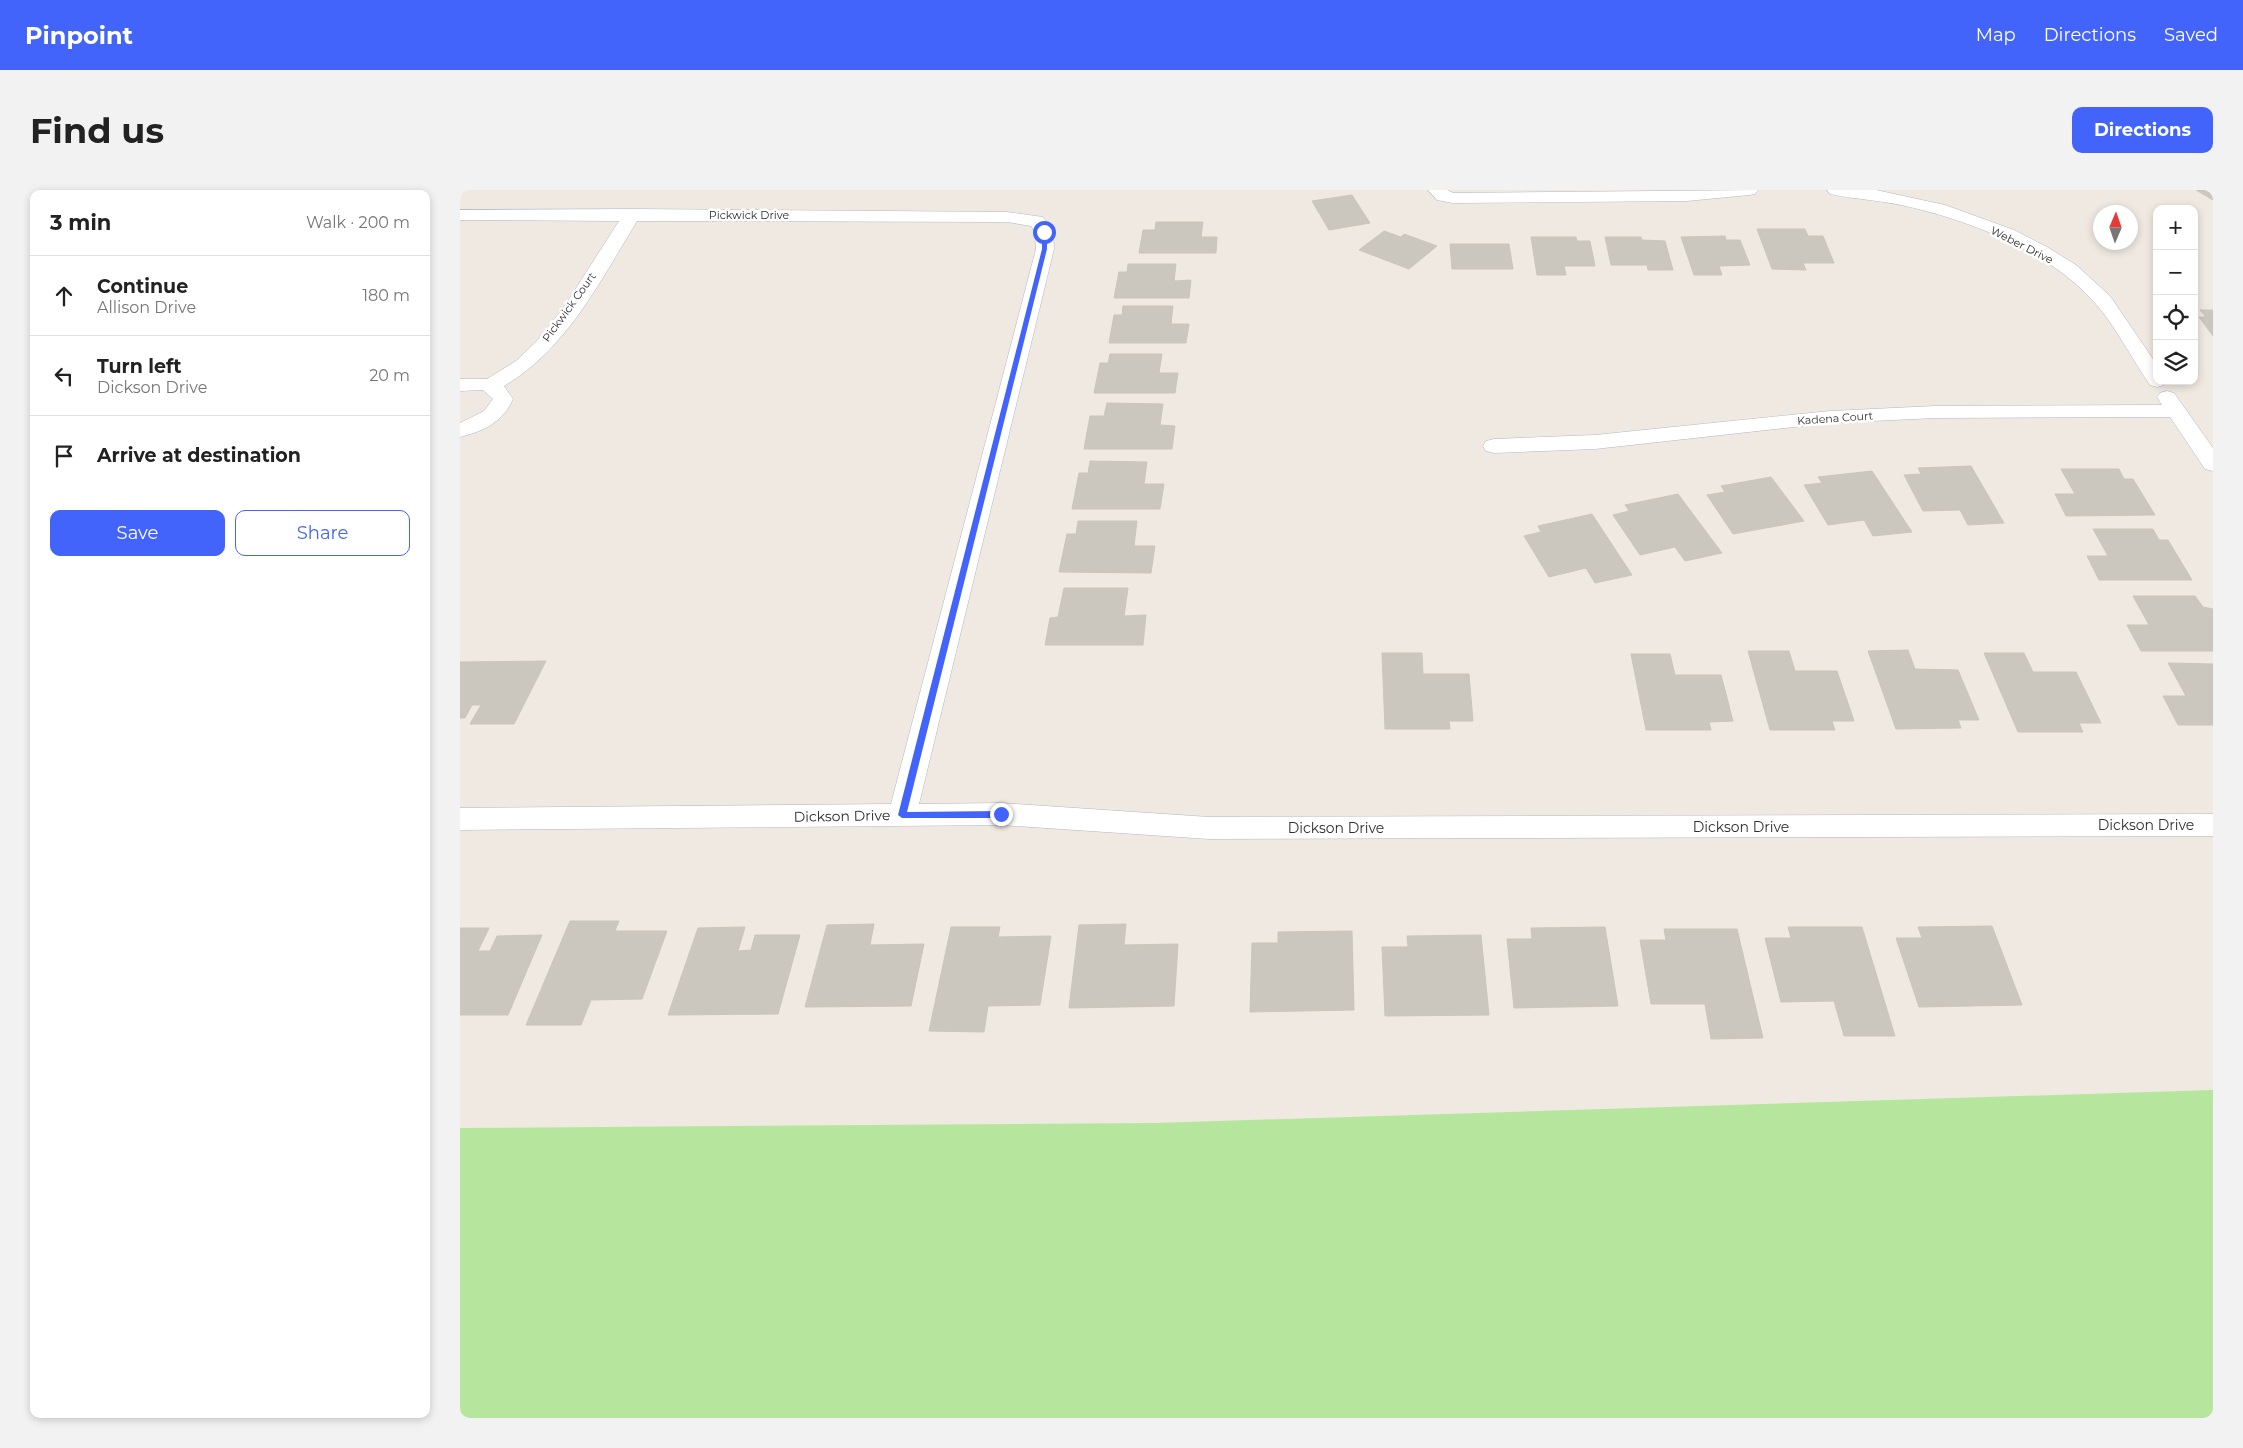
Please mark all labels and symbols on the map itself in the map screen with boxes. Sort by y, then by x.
north arrow [2093,205,2138,250]
street label: Pickwick Drive [709,208,789,222]
route start [1033,221,1056,244]
street label: Weber Drive [1988,223,2056,267]
street label: Pickwick Court [539,269,599,344]
street label: Kadena Court [1797,408,1874,428]
route end [990,803,1013,826]
street label: Dickson Drive [794,806,890,826]
street label: Dickson Drive [2098,816,2194,834]
street label: Dickson Drive [1693,818,1789,836]
street label: Dickson Drive [1288,819,1384,837]

